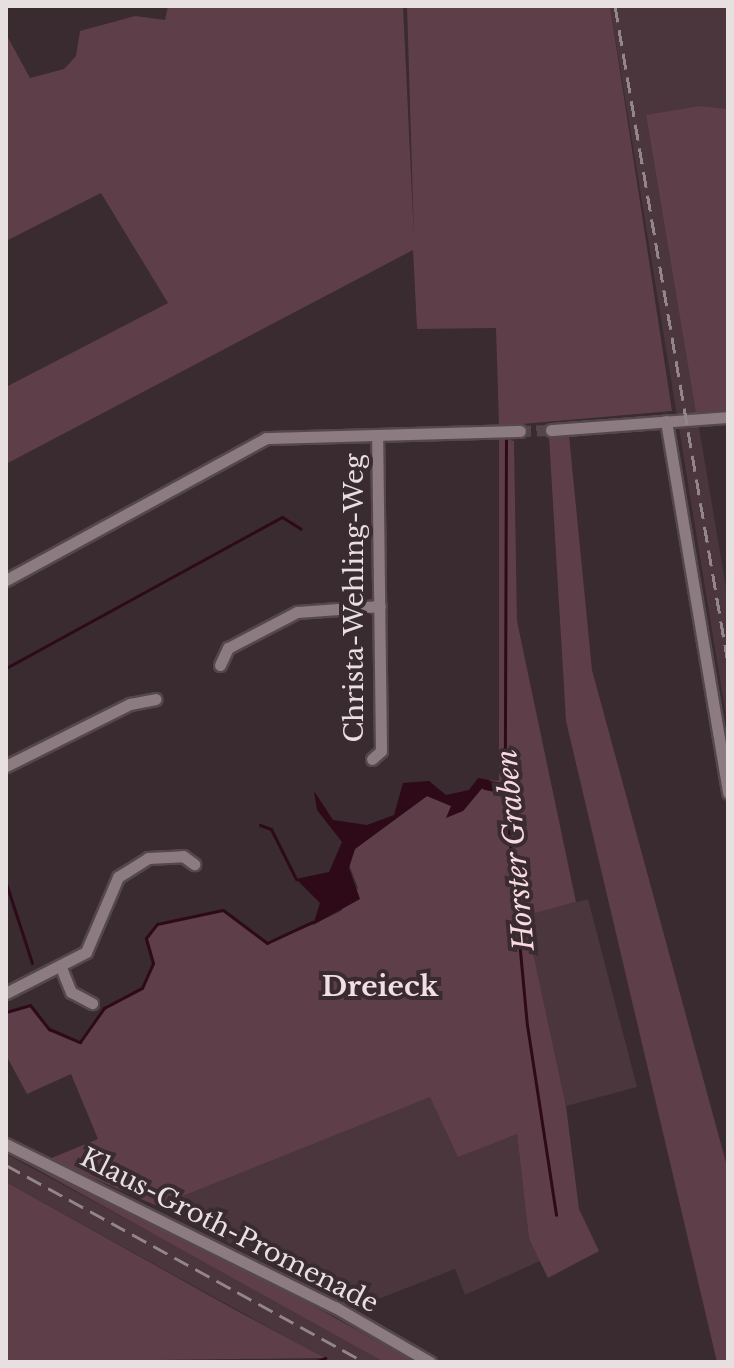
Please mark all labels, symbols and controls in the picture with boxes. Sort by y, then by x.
street label: Christa-Wehling-Weg [339,453,371,743]
water label: Horster Graben [490,748,542,952]
district label: Dreieck [322,970,438,1004]
street label: Klaus-Groth-Promenade [75,1142,383,1320]

